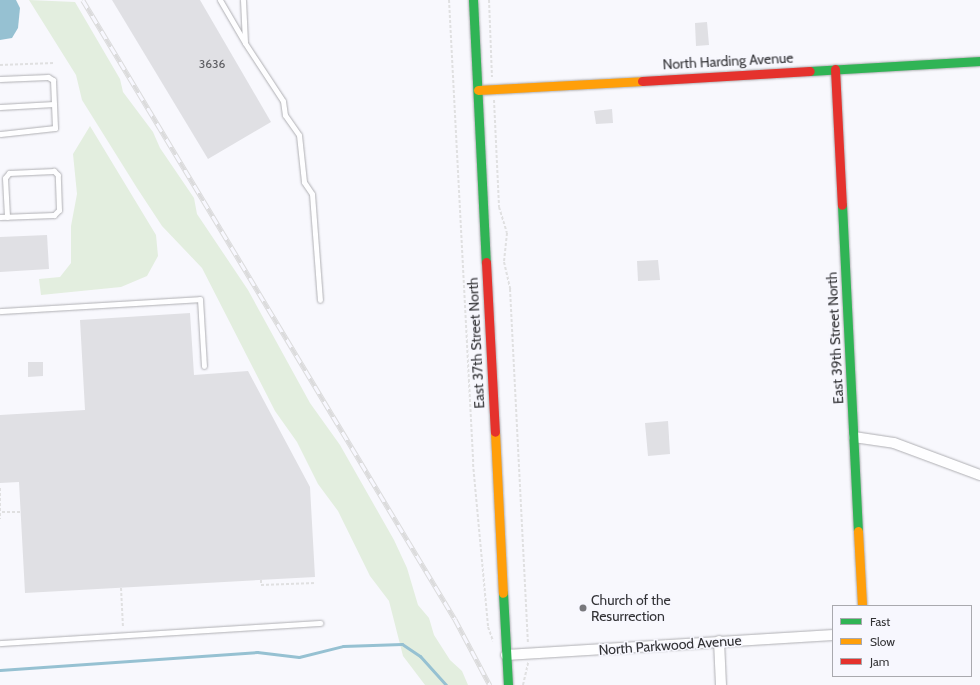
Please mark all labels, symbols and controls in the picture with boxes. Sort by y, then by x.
street label: North Harding Avenue [662,49,794,73]
house number: 3636 [199,57,225,71]
street label: East 39th Street North [823,271,847,405]
street label: East 37th Street North [464,277,488,409]
place label: Church of the Resurrection [591,592,671,624]
marker: Church of the Resurrection [578,603,588,613]
legend [832,605,972,677]
text: Fast [870,614,890,629]
street label: North Parkwood Avenue [598,632,742,658]
text: Slow [870,634,895,649]
text: Jam [870,654,889,669]

